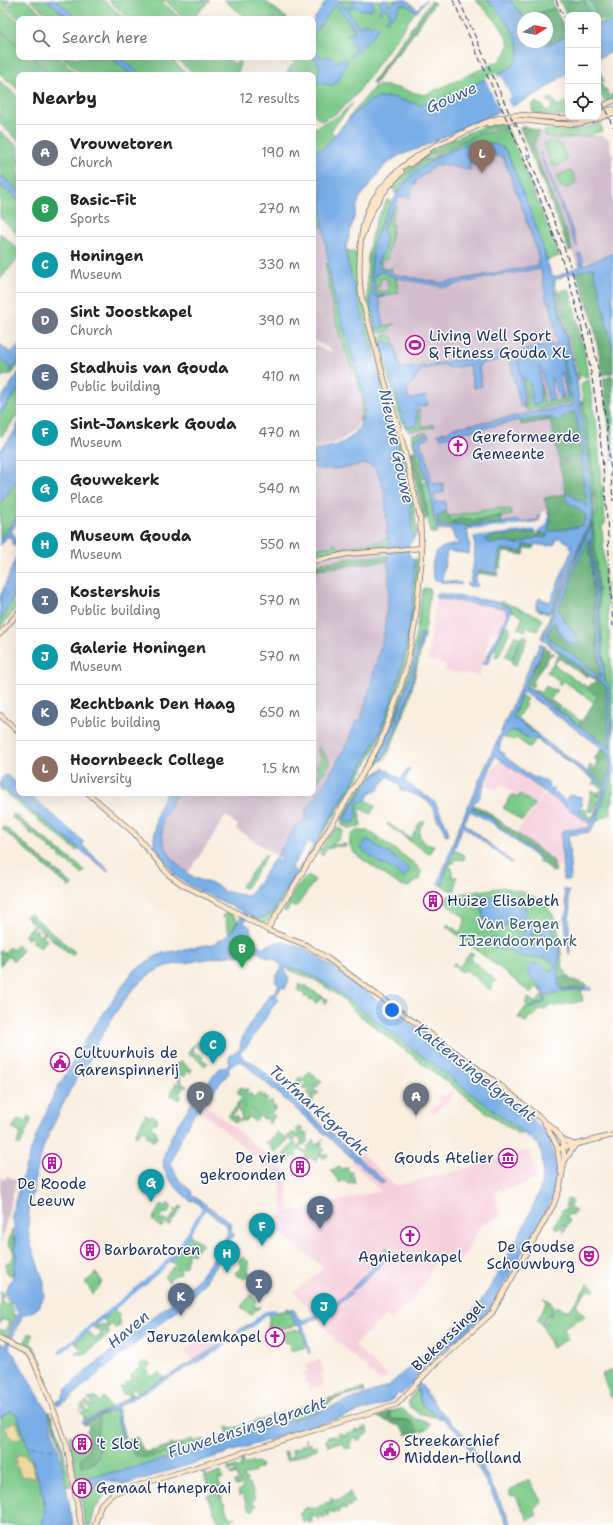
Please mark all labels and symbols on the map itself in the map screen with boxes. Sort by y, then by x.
north arrow [517,12,553,48]
water label: Gouwe [422,77,480,118]
pin: L [469,140,495,173]
place label: Living Well Sport & Fitness Gouda XL [429,326,570,363]
sports icon: Living Well Sport & Fitness Gouda XL [404,334,426,356]
water label: Nieuwe Gouwe [374,387,419,505]
place label: Gereformeerde Gemeente [472,427,580,464]
church icon: Gereformeerde Gemeente [447,435,469,457]
building icon: Huize Elisabeth [422,890,444,912]
place label: Huize Elisabeth [447,891,559,911]
park label: Van Bergen IJzendoornpark [459,914,577,951]
pin: B [229,935,255,968]
your location [382,1000,402,1020]
water label: Kattensingelgracht [411,1018,541,1126]
pin: C [200,1031,226,1064]
place label: Cultuurhuis de Garenspinnerij [74,1043,179,1080]
public building icon: Cultuurhuis de Garenspinnerij [49,1051,71,1073]
water label: Turfmarktgracht [264,1060,373,1161]
pin: D [187,1082,213,1115]
pin: A [403,1083,429,1116]
museum icon: Gouds Atelier [497,1147,519,1169]
place label: De vier gekroonden [200,1148,286,1185]
place label: Gouds Atelier [394,1148,494,1168]
building icon: De Roode Leeuw [41,1152,63,1174]
building icon: De vier gekroonden [289,1156,311,1178]
pin: G [138,1169,164,1202]
place label: De Roode Leeuw [17,1174,87,1211]
pin: E [307,1196,333,1229]
pin: F [249,1213,275,1246]
church icon: Agnietenkapel [399,1225,421,1247]
place label: De Goudse Schouwburg [487,1237,575,1274]
building icon: Barbaratoren [79,1239,101,1261]
place label: Barbaratoren [104,1240,200,1260]
pin: H [214,1240,240,1273]
theatre icon: De Goudse Schouwburg [578,1245,600,1267]
place label: Agnietenkapel [358,1247,462,1267]
pin: I [246,1270,272,1303]
pin: K [168,1283,194,1316]
pin: J [311,1293,337,1326]
street label: Blekerssingel [407,1296,489,1376]
water label: Haven [103,1306,154,1353]
church icon: Jeruzalemkapel [264,1326,286,1348]
place label: Jeruzalemkapel [147,1327,261,1347]
water label: Fluwelensingelgracht [165,1392,329,1463]
place label: Streekarchief Midden-Holland [404,1431,522,1468]
building icon: 't Slot [71,1433,93,1455]
place label: 't Slot [96,1434,139,1454]
public building icon: Streekarchief Midden-Holland [379,1439,401,1461]
building icon: Gemaal Hanepraai [71,1477,93,1499]
place label: Gemaal Hanepraai [96,1478,232,1498]

